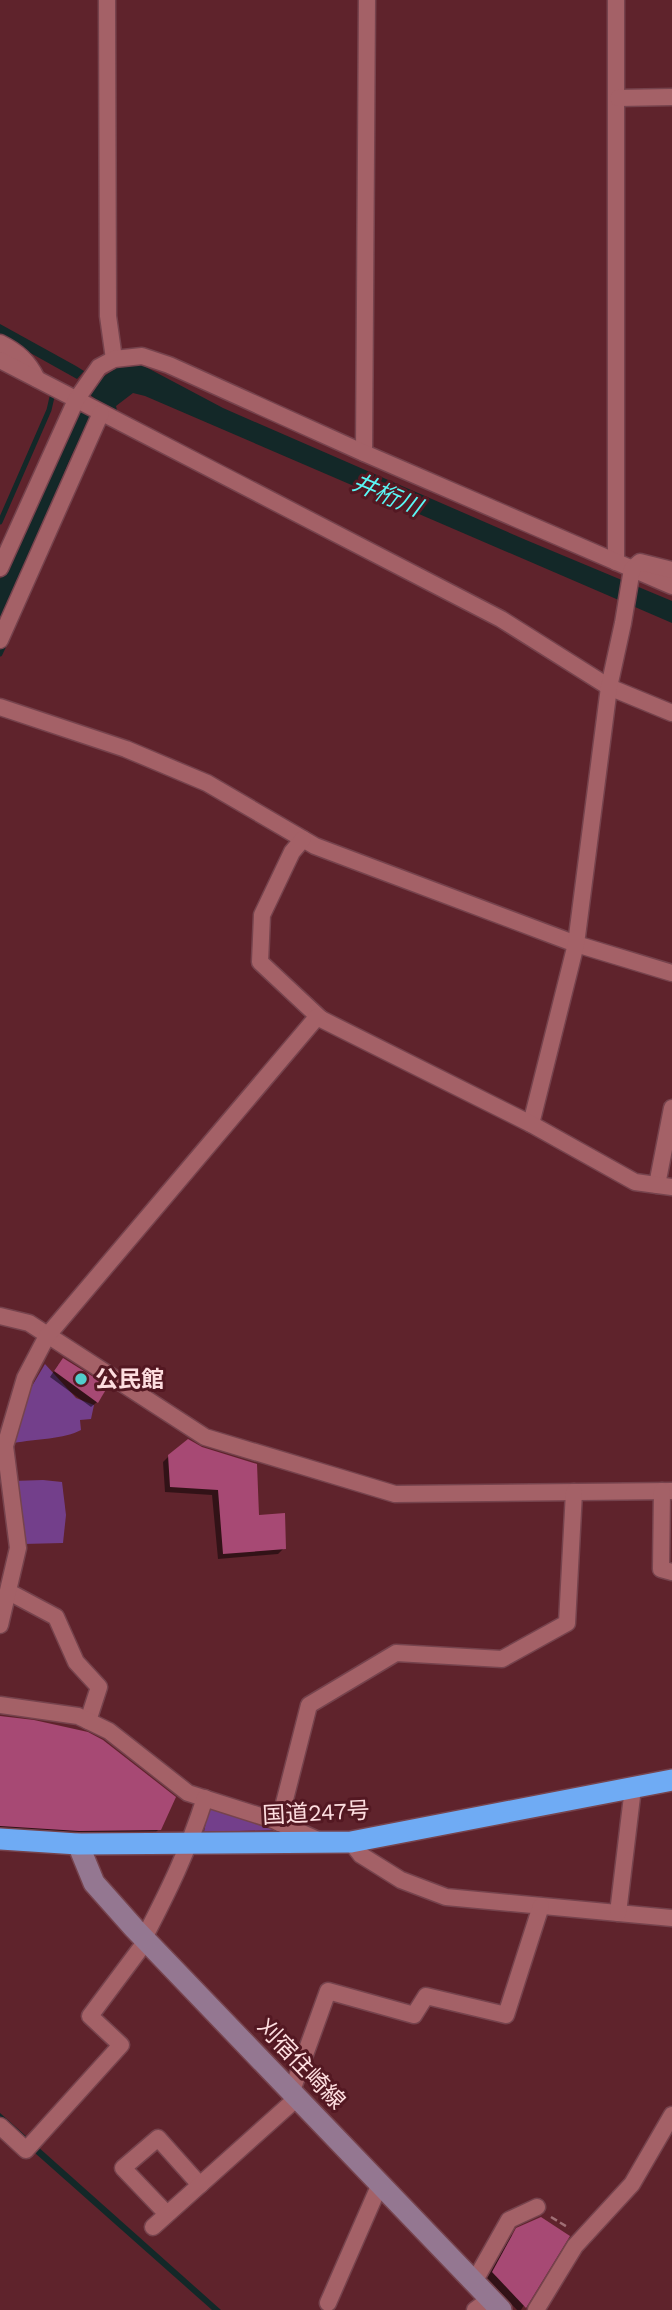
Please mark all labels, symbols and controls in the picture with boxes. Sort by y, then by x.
water label: 井桁川 [348,468,428,523]
place label: 公民館 [95,1366,164,1393]
marker: 公民館 [73,1371,89,1387]
street label: 国道247号 [262,1797,370,1829]
street label: 刈宿住崎線 [251,2013,351,2115]

